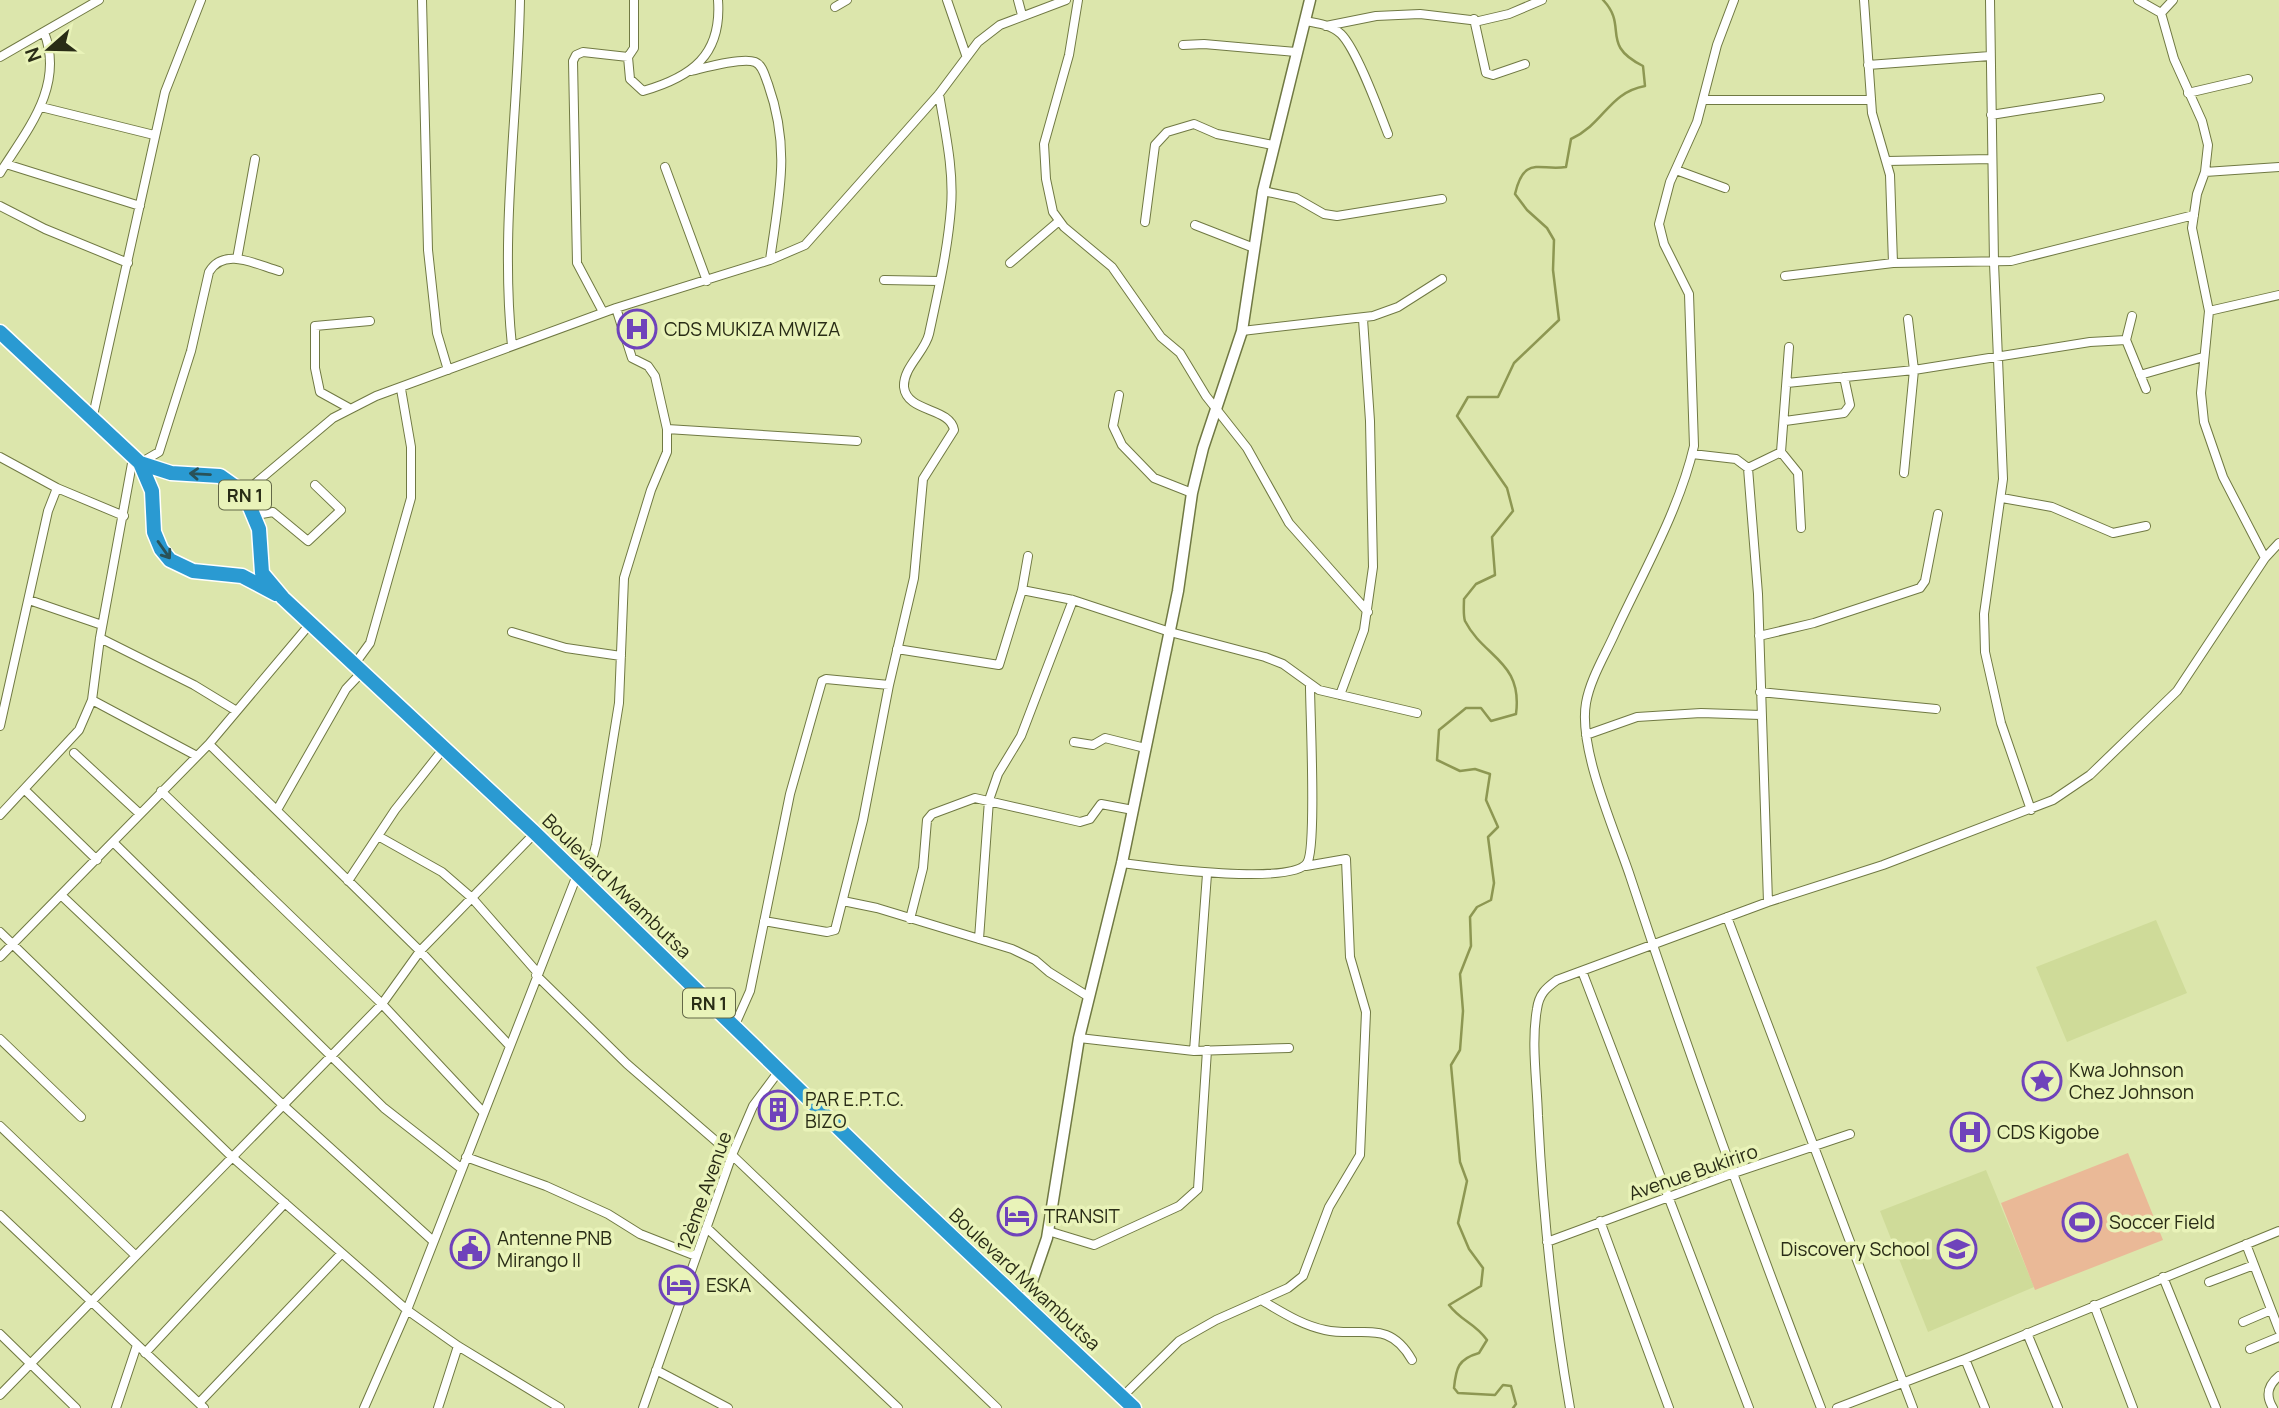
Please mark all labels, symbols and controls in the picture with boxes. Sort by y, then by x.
north arrow [14,14,84,84]
text: N [18,44,48,66]
hospital icon: CDS MUKIZA MWIZA [616,308,658,350]
place label: CDS MUKIZA MWIZA [664,316,840,342]
one-way arrow [189,467,212,480]
road number: RN 1 [219,480,271,509]
one-way arrow [157,540,172,560]
street label: Boulevard Mwambutsa [537,808,697,964]
road number: RN 1 [683,988,735,1018]
place label: Kwa Johnson Chez Johnson [2069,1057,2194,1105]
place icon: Kwa Johnson Chez Johnson [2021,1060,2063,1102]
place label: PAR E.P.T.C. BIZO [805,1086,904,1134]
building icon: PAR E.P.T.C. BIZO [757,1089,799,1131]
hospital icon: CDS Kigobe [1949,1111,1991,1153]
place label: CDS Kigobe [1997,1119,2099,1145]
street label: 12ème Avenue [670,1128,738,1254]
street label: Avenue Bukiriro [1625,1138,1761,1206]
hotel icon: TRANSIT [996,1195,1038,1237]
sports icon: Soccer Field [2061,1201,2103,1243]
street label: Boulevard Mwambutsa [944,1202,1106,1356]
place label: TRANSIT [1044,1203,1121,1229]
place label: Soccer Field [2109,1209,2215,1235]
place label: Antenne PNB Mirango II [497,1225,612,1273]
public building icon: Antenne PNB Mirango II [449,1228,491,1270]
school or university icon: Discovery School [1936,1228,1978,1270]
place label: Discovery School [1780,1236,1930,1262]
hotel icon: ESKA [658,1264,700,1306]
place label: ESKA [706,1272,751,1298]

